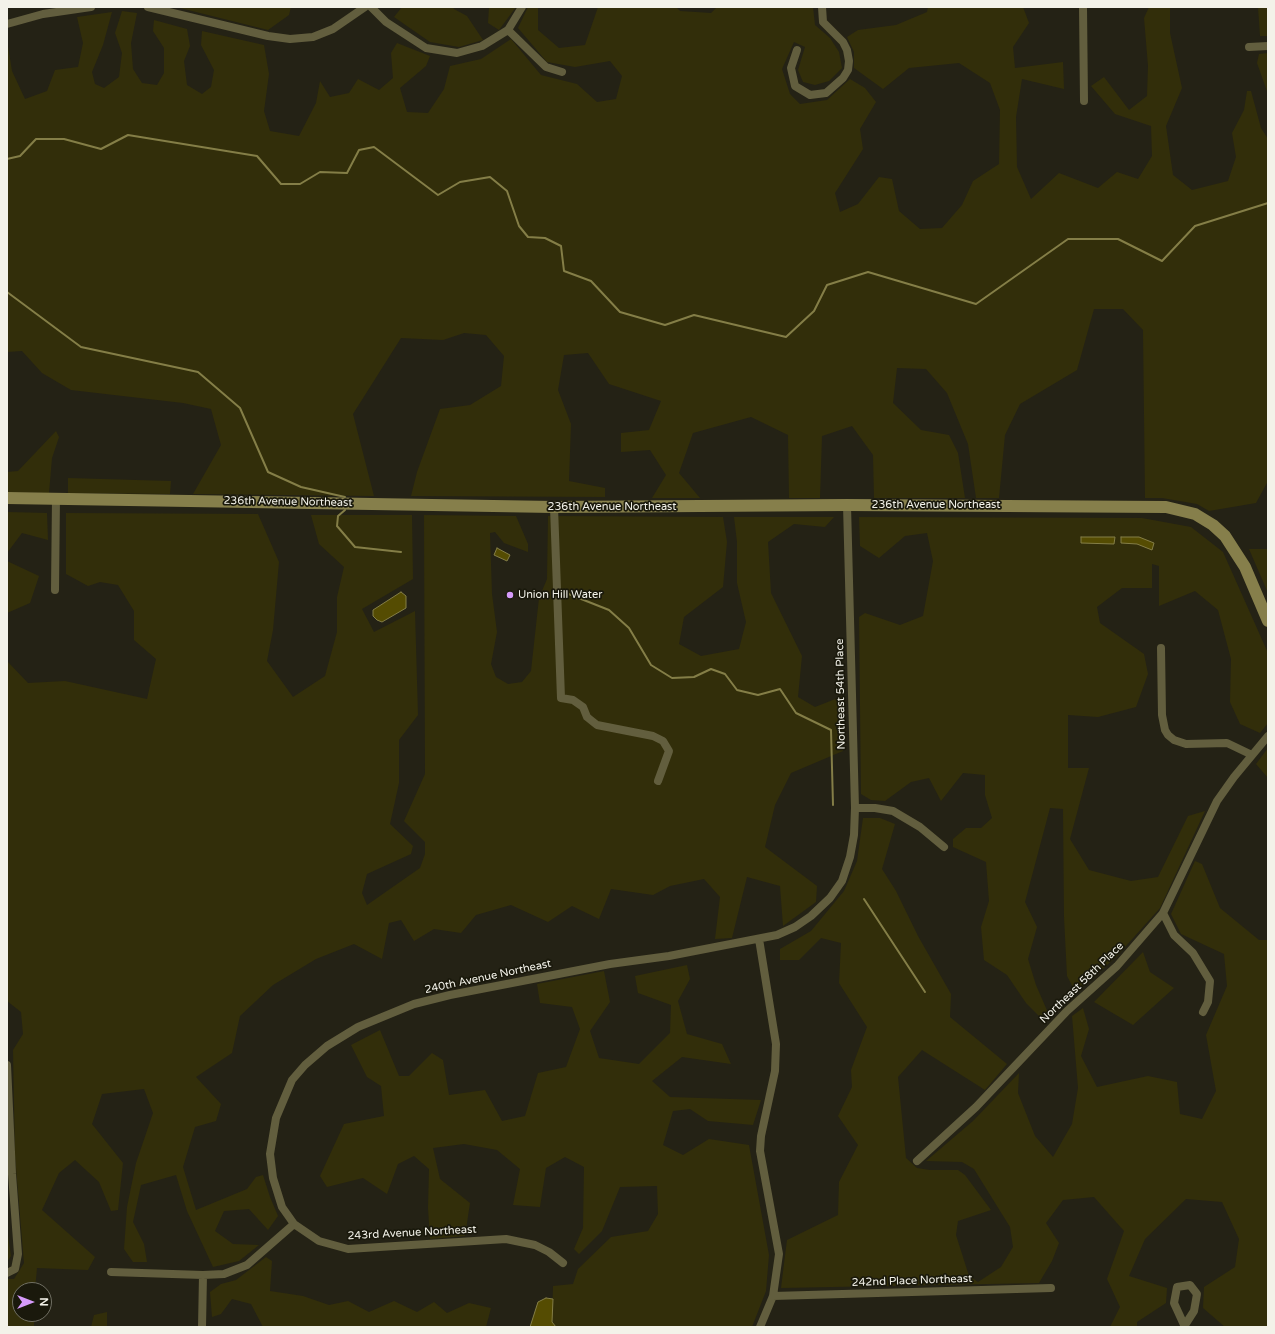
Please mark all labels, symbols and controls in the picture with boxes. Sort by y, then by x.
street label: 236th Avenue Northeast [223,494,353,510]
street label: 236th Avenue Northeast [871,498,1001,512]
street label: 236th Avenue Northeast [547,500,677,514]
place label: Union Hill Water [518,588,602,602]
marker: Union Hill Water [505,590,515,600]
street label: Northeast 54th Place [833,638,849,750]
street label: Northeast 58th Place [1037,940,1127,1026]
street label: 240th Avenue Northeast [424,957,552,997]
street label: 243rd Avenue Northeast [347,1223,477,1243]
street label: 242nd Place Northeast [851,1272,973,1290]
north arrow [12,1282,52,1322]
text: N [37,1298,50,1306]

